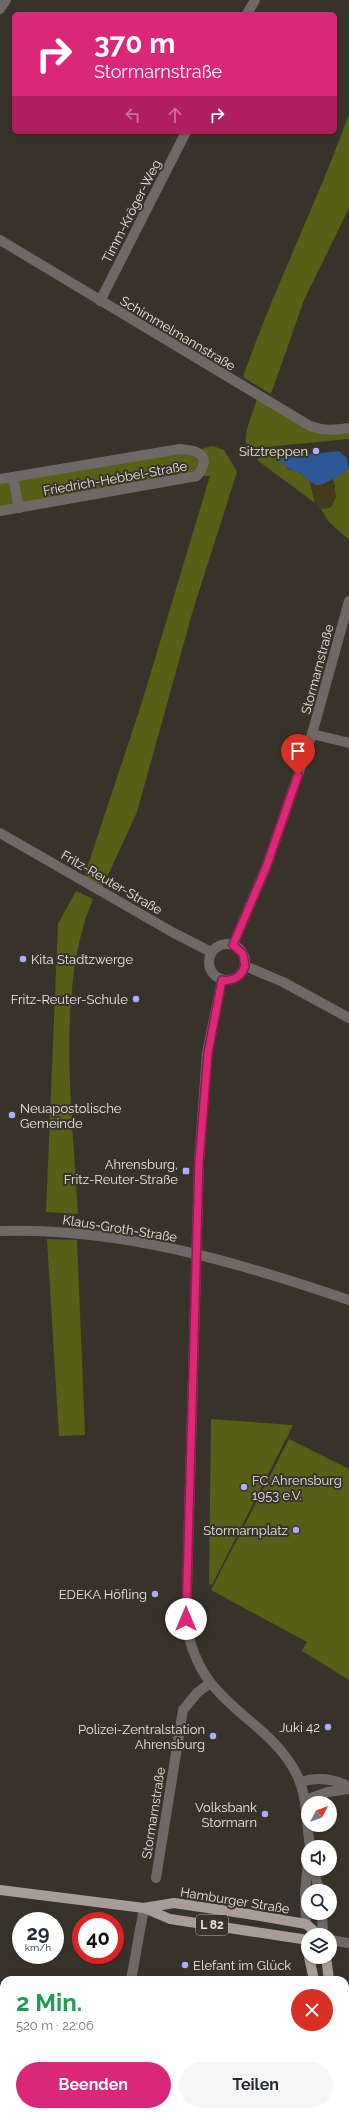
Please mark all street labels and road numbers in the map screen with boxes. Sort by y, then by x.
street label: Timm-Kröger-Weg [99,157,164,265]
street label: Schimmelmannstraße [117,293,238,374]
street label: Friedrich-Hebbel-Straße [42,458,189,499]
street label: Stormarnstraße [298,622,337,716]
street label: Fritz-Reuter-Straße [59,847,165,918]
street label: Klaus-Groth-Straße [62,1212,179,1245]
street label: Stormarnstraße [139,1766,168,1860]
street label: Hamburger Straße [179,1884,291,1917]
road number: L 82 [196,1915,228,1935]

